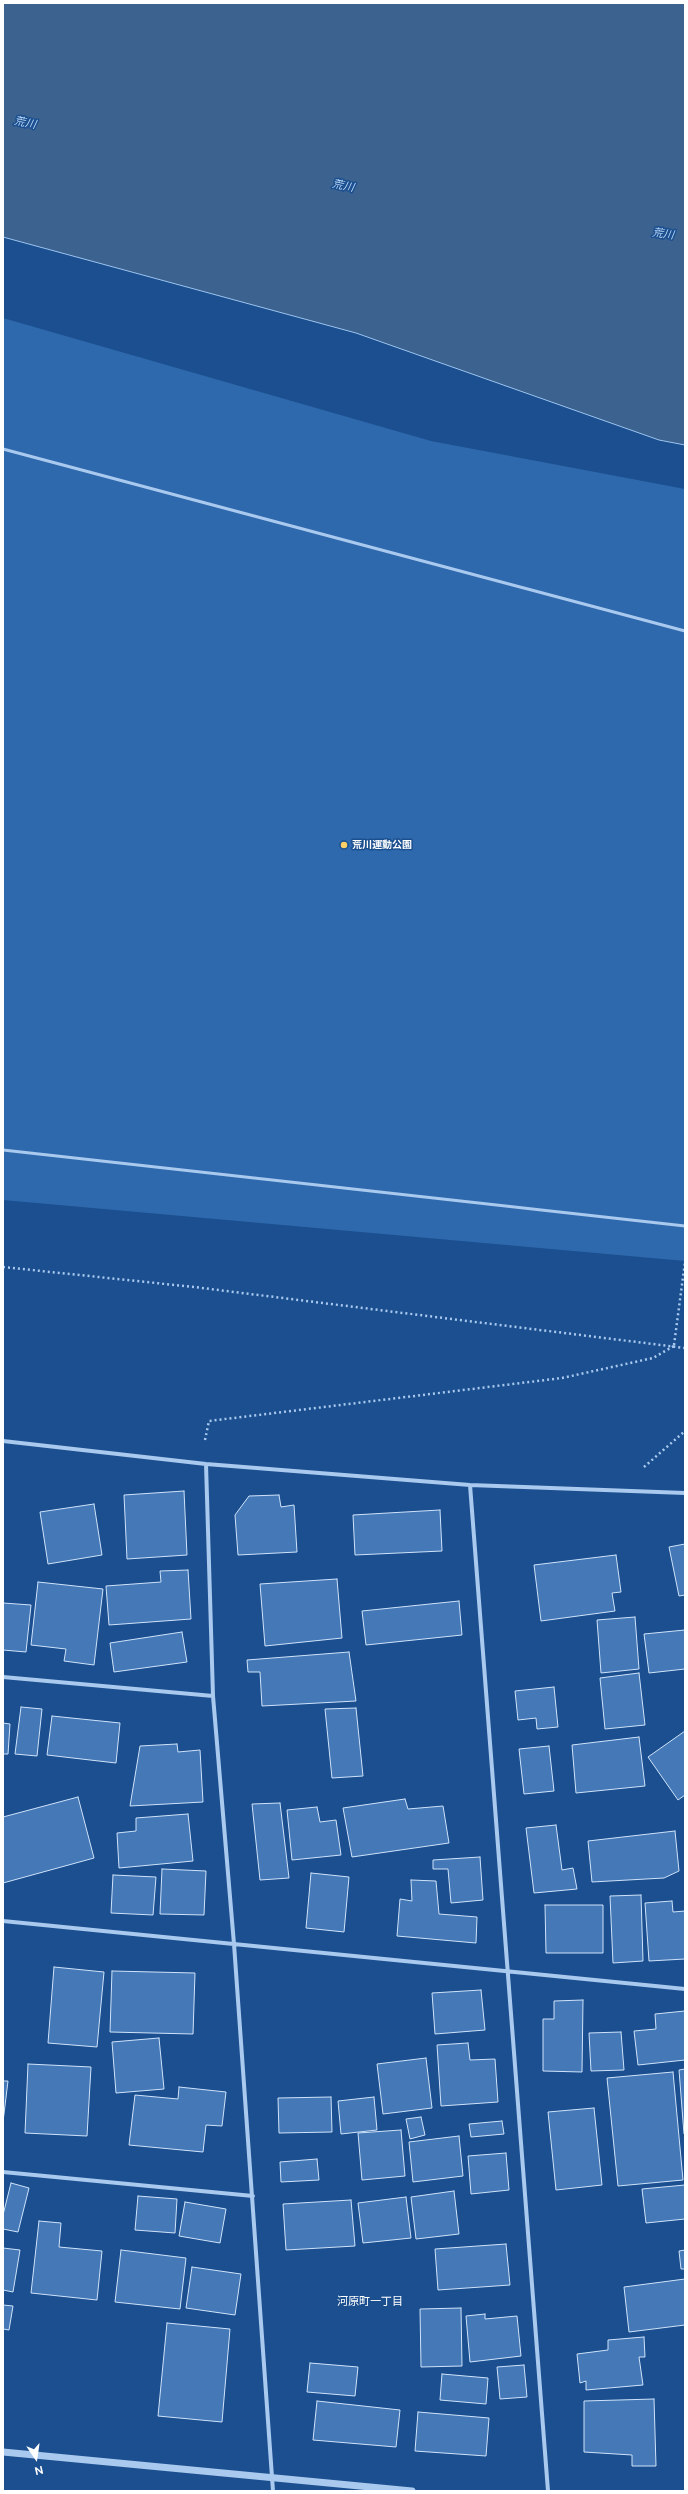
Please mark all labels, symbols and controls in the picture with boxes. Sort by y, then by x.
water label: 荒川 [13,114,37,132]
water label: 荒川 [331,177,355,195]
water label: 荒川 [651,226,675,242]
place label: 荒川運動公園 [352,839,412,851]
marker: 荒川運動公園 [339,840,349,850]
district label: 河原町一丁目 [337,2295,403,2309]
north arrow [16,2438,56,2478]
text: N [33,2463,44,2477]

